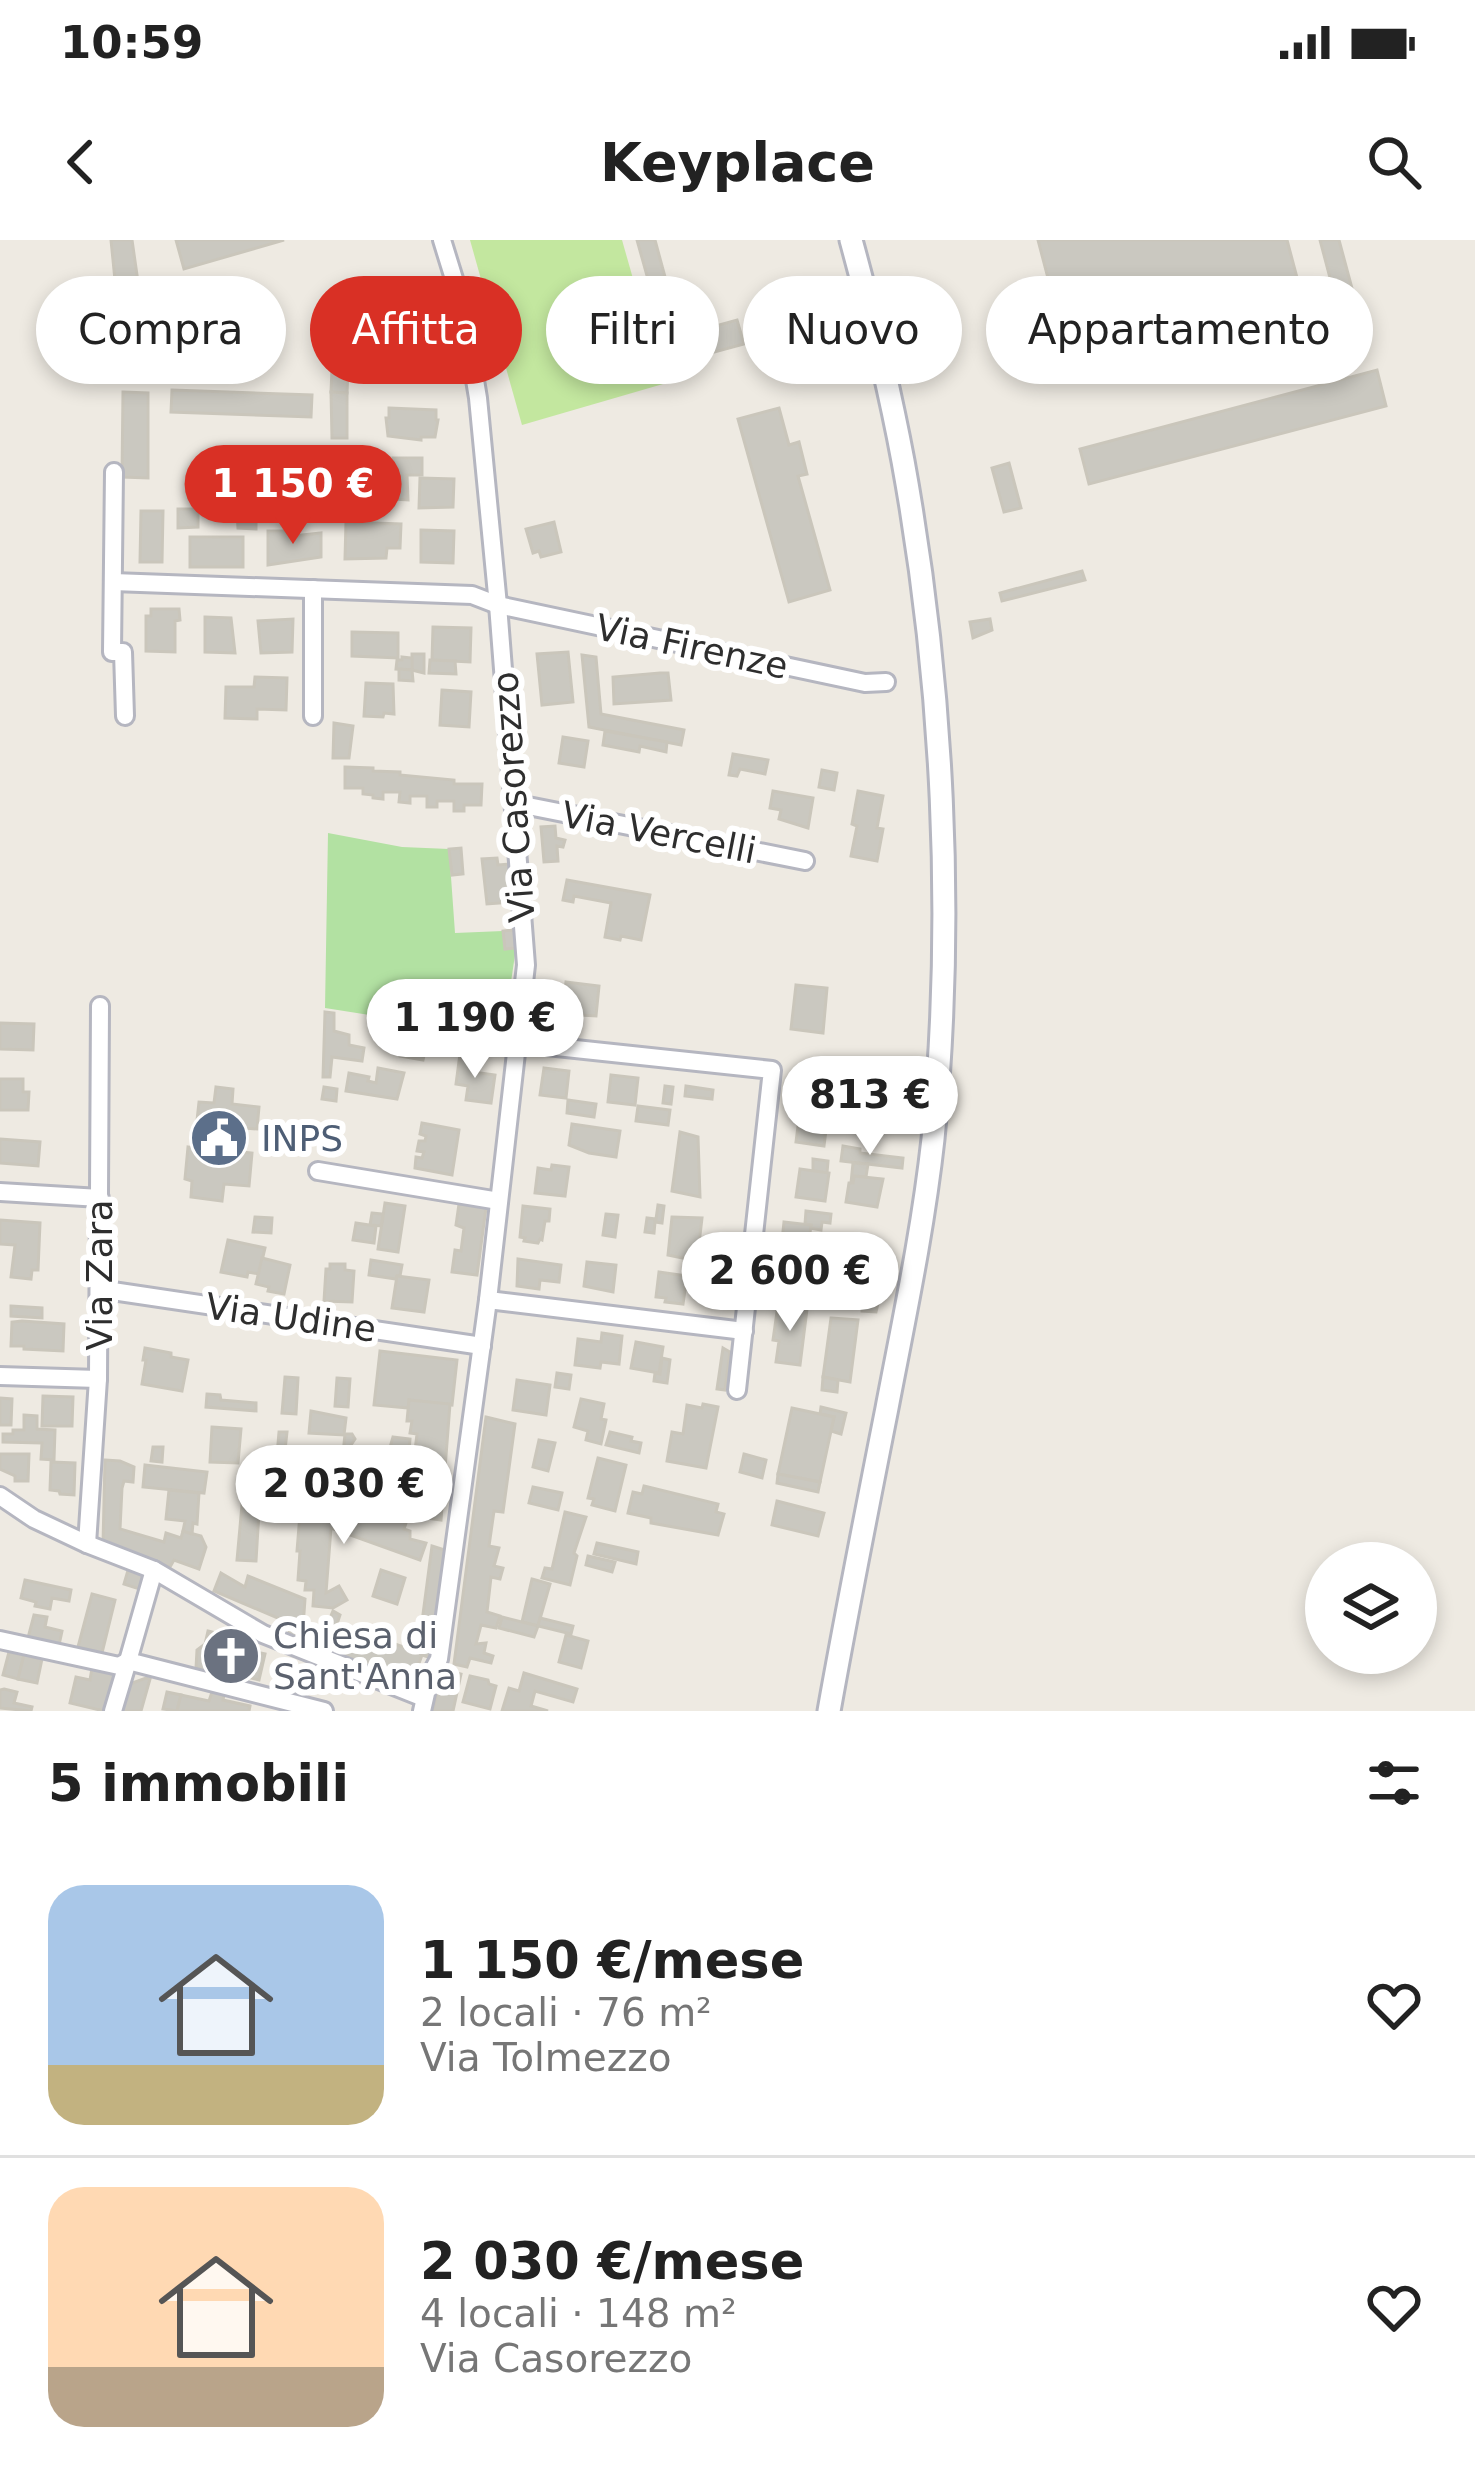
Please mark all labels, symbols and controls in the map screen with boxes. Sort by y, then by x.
text: 10:59 [60,16,203,69]
icon: back [48,129,114,195]
icon: search [1361,129,1427,195]
text: Keyplace [600,131,875,194]
chip: Compra [36,276,286,384]
chip: Affitta [310,276,522,384]
chip: Filtri [546,276,719,384]
chip: Nuovo [743,276,962,384]
chip: Appartamento [986,276,1373,384]
pin: 1 150 € [182,445,404,547]
text: 1 150 € [212,461,374,506]
street label: Via Firenze [592,606,792,687]
street label: Via Casorezzo [484,670,543,924]
street label: Via Vercelli [558,794,760,871]
pin: 1 190 € [364,979,586,1081]
text: 1 190 € [394,995,556,1040]
pin: 813 € [786,1056,954,1158]
text: 813 € [809,1072,931,1117]
public building icon: INPS [188,1107,250,1169]
place label: INPS [261,1118,343,1159]
street label: Via Zara [79,1200,120,1350]
pin: 2 600 € [679,1232,901,1334]
text: 2 600 € [709,1248,871,1293]
street label: Via Udine [203,1285,379,1350]
pin: 2 030 € [233,1445,455,1547]
text: 2 030 € [263,1461,425,1506]
map controls [1305,1542,1437,1674]
button: layers [1305,1542,1437,1674]
place label: Chiesa di Sant'Anna [273,1615,457,1697]
church icon: Chiesa di Sant'Anna [200,1625,262,1687]
icon: filters [1361,1750,1427,1816]
text: 5 immobili [48,1754,349,1813]
text: 1 150 €/mese [420,1931,804,1990]
icon: home [144,1933,288,2077]
icon: heart [1361,1972,1427,2038]
text: 2 locali · 76 m² [420,1990,712,2035]
text: Via Tolmezzo [420,2035,672,2080]
text: 2 030 €/mese [420,2232,804,2291]
icon: home [144,2235,288,2379]
icon: heart [1361,2274,1427,2340]
text: 4 locali · 148 m² [420,2291,737,2336]
text: Via Casorezzo [420,2336,692,2381]

